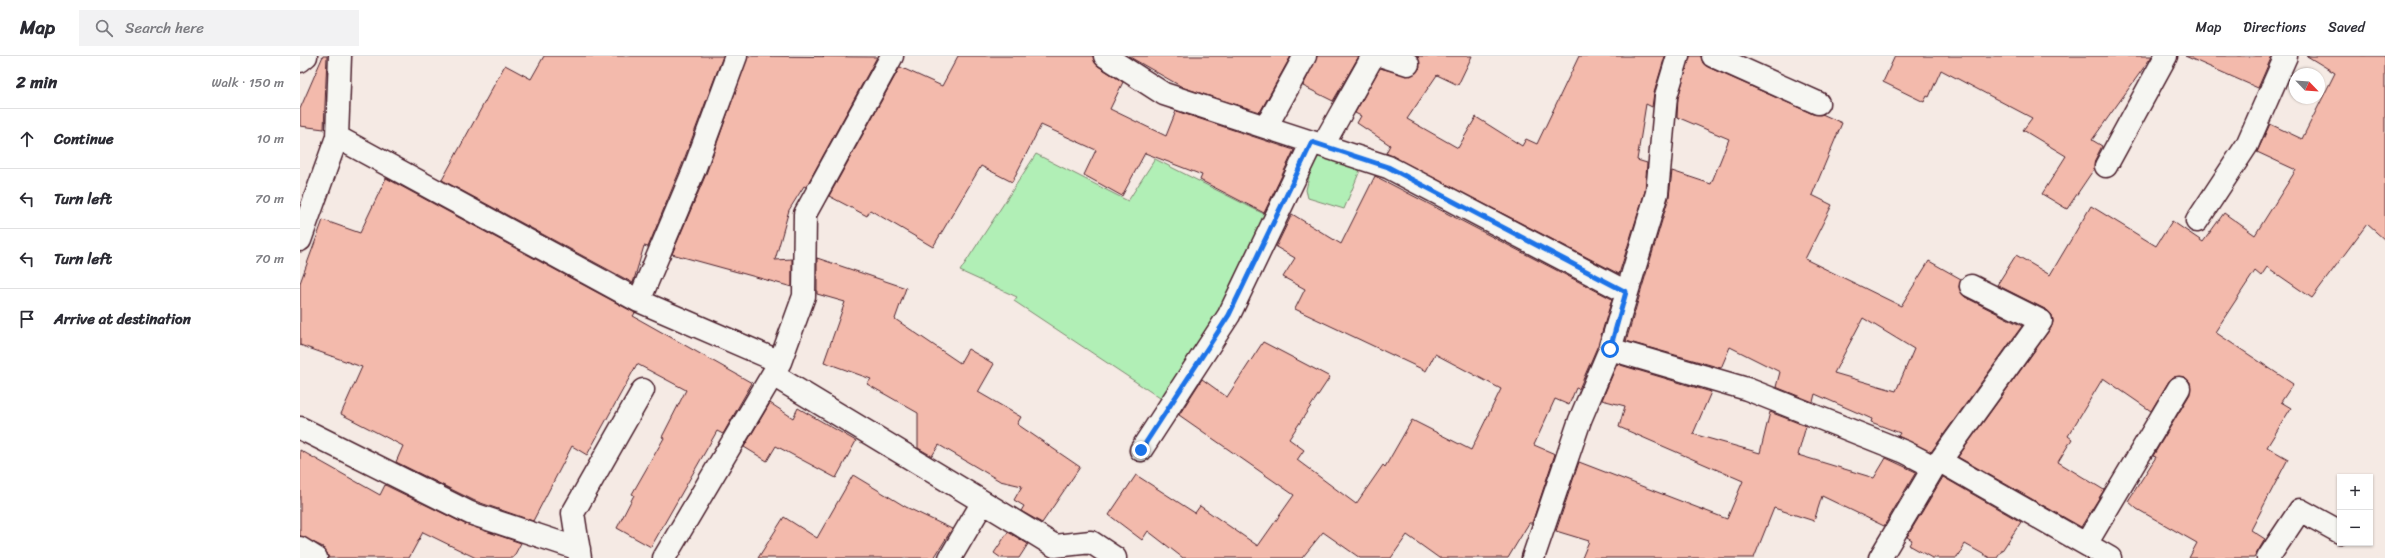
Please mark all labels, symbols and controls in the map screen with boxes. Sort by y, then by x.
search box [79,10,359,46]
text: Map [20,11,55,44]
text: Search here [125,15,204,41]
text: Map [2195,15,2221,40]
text: Directions [2243,15,2306,40]
text: Saved [2328,15,2365,40]
icon: search [93,17,115,39]
text: 2 min [16,67,57,97]
north arrow [2289,68,2325,104]
text: Walk · 150 m [211,71,284,94]
text: Continue [54,126,114,152]
text: 10 m [257,127,284,150]
icon: ahead [16,128,38,150]
text: Turn left [54,186,112,212]
text: 70 m [255,187,284,210]
icon: left [16,188,38,210]
text: Turn left [54,246,112,272]
text: 70 m [255,247,284,270]
icon: left [16,248,38,270]
text: Arrive at destination [54,306,191,332]
icon: arrive [16,308,38,330]
route start [1601,340,1619,358]
route end [1132,441,1150,459]
map controls [2337,474,2373,546]
button: + [2337,474,2373,510]
button: − [2337,510,2373,546]

